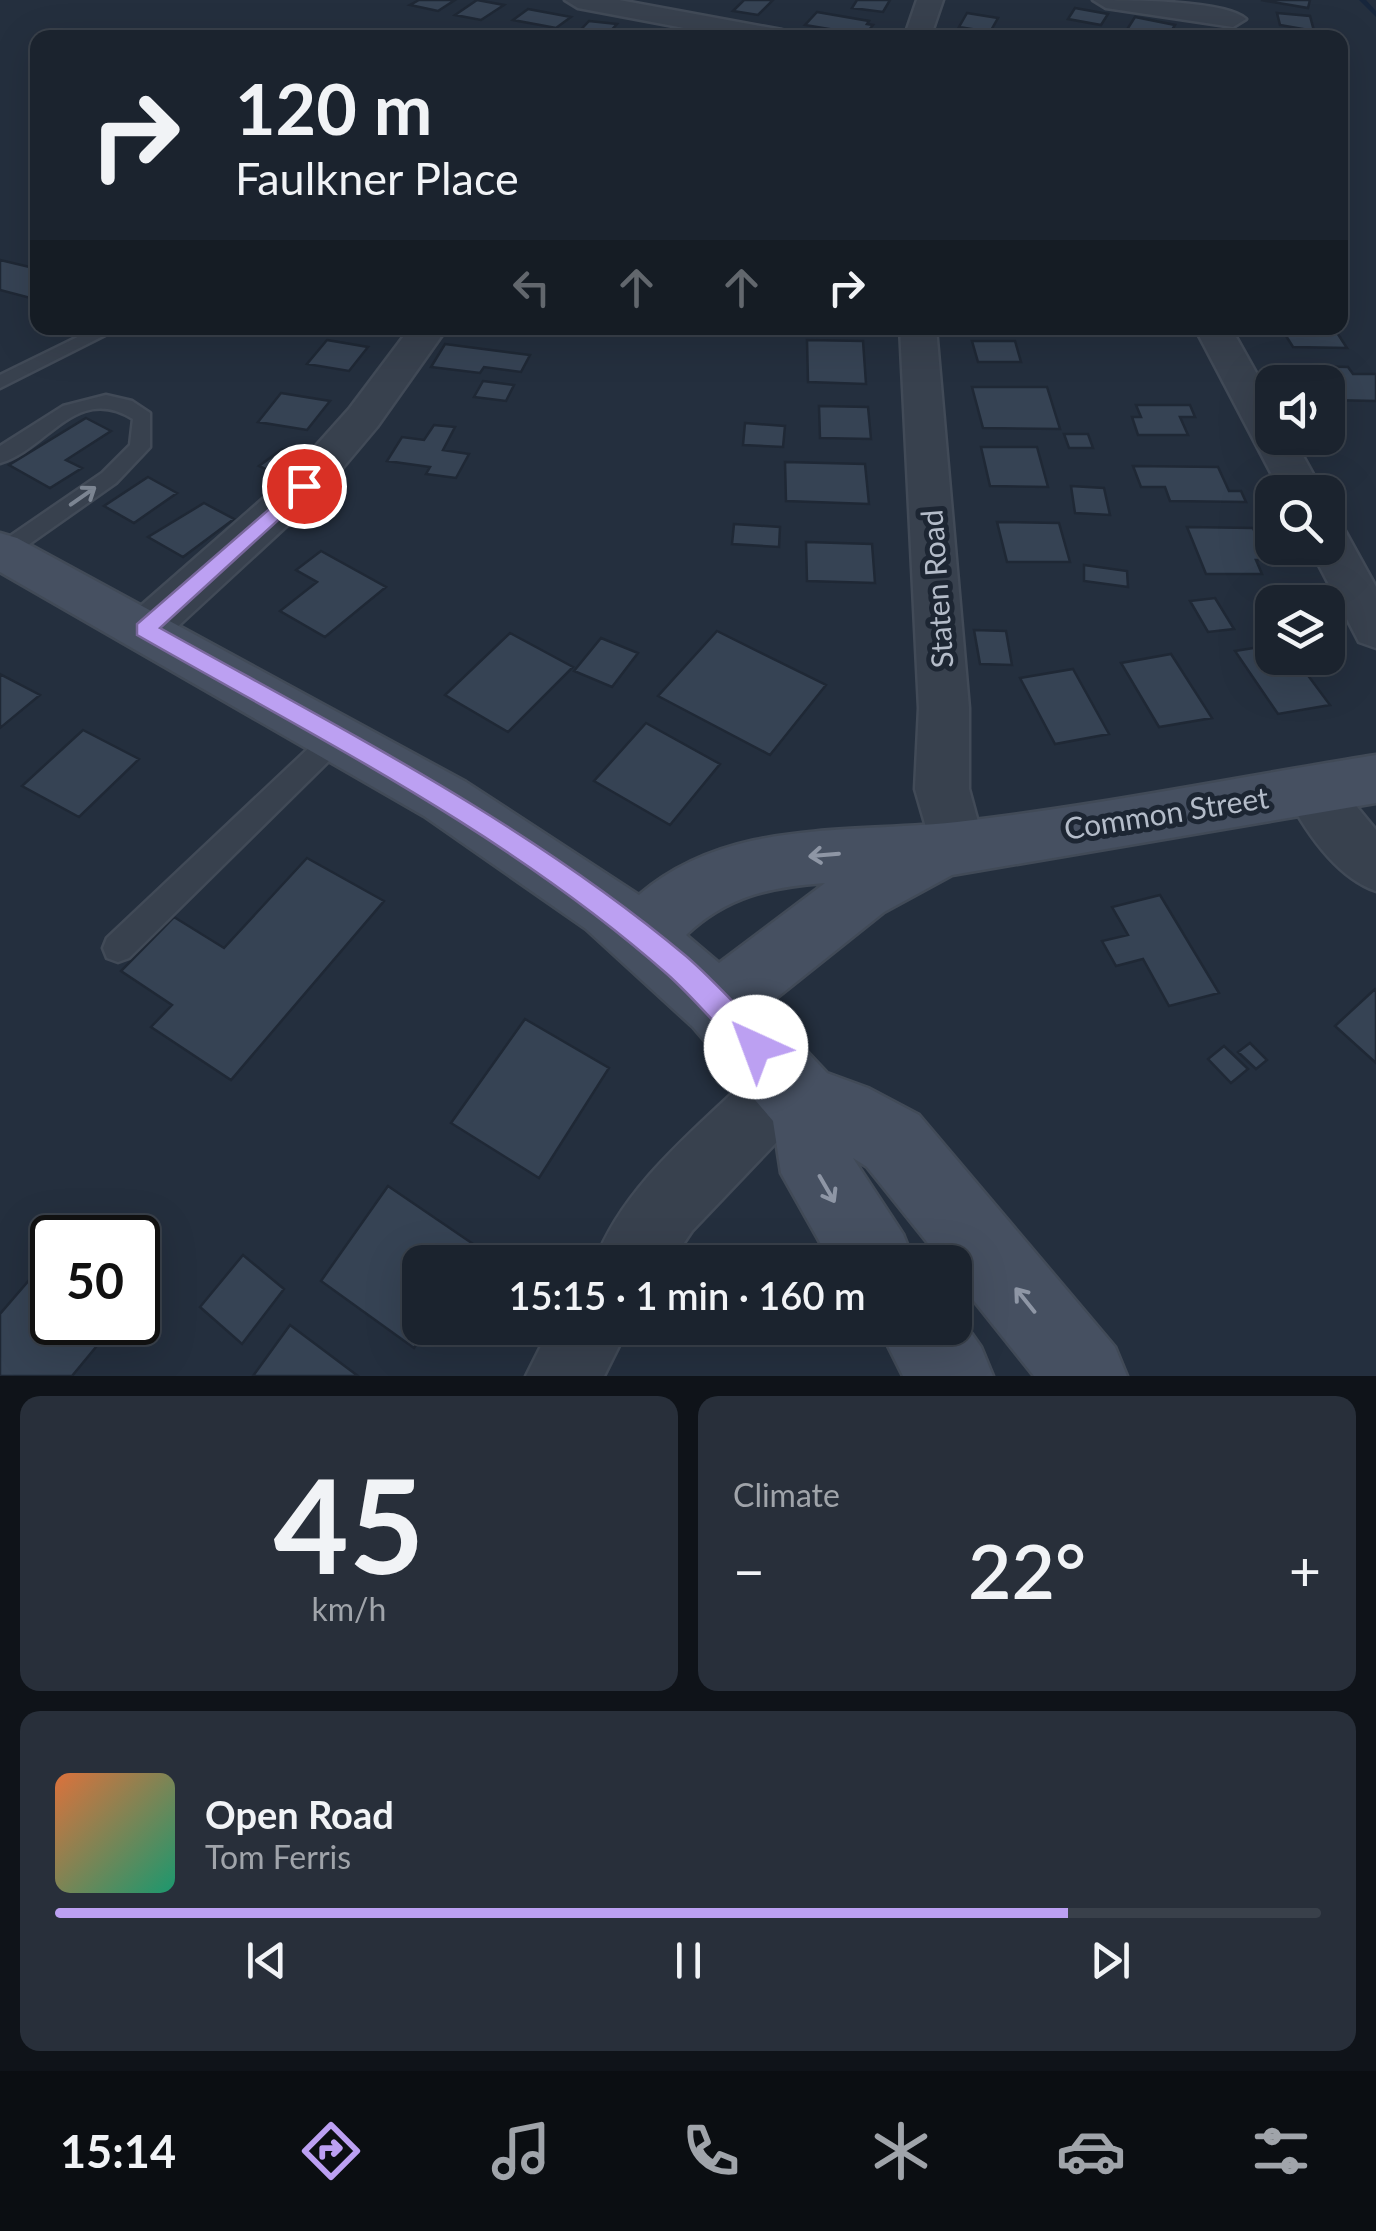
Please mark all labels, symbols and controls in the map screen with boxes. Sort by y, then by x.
text: 120 m [235,66,432,150]
icon: right [70,70,200,200]
text: Faulkner Place [235,151,519,205]
icon: left [504,260,559,315]
icon: ahead [609,260,664,315]
icon: ahead [714,260,769,315]
icon: right [819,260,874,315]
map controls [1255,365,1345,675]
button: sound [1255,365,1345,455]
pin [262,444,347,529]
icon: arrive [277,459,332,514]
button: search [1255,475,1345,565]
one-way arrow [69,486,97,507]
street label: Staten Road [913,509,959,669]
button: layers [1255,585,1345,675]
street label: Common Street [1061,778,1271,846]
one-way arrow [809,845,841,864]
position arrow [704,995,808,1099]
one-way arrow [818,1174,838,1204]
speed limit sign: 50 [30,1215,160,1345]
text: 15:15 · 1 min · 160 m [509,1272,865,1318]
one-way arrow [1015,1287,1036,1314]
text: 45 [274,1446,424,1602]
text: Climate [733,1475,840,1514]
text: 22° [968,1525,1086,1615]
text: − [733,1537,765,1603]
text: + [1289,1537,1321,1603]
text: km/h [312,1589,386,1628]
text: Open Road [205,1791,394,1837]
text: Tom Ferris [205,1837,351,1876]
icon: previous [239,1933,294,1988]
icon: pause [661,1933,716,1988]
icon: next [1083,1933,1138,1988]
icon: directions [296,2116,366,2186]
icon: music [486,2116,556,2186]
icon: phone [676,2116,746,2186]
icon: climate [866,2116,936,2186]
icon: car [1056,2116,1126,2186]
icon: filters [1246,2116,1316,2186]
text: 15:14 [60,2124,176,2178]

